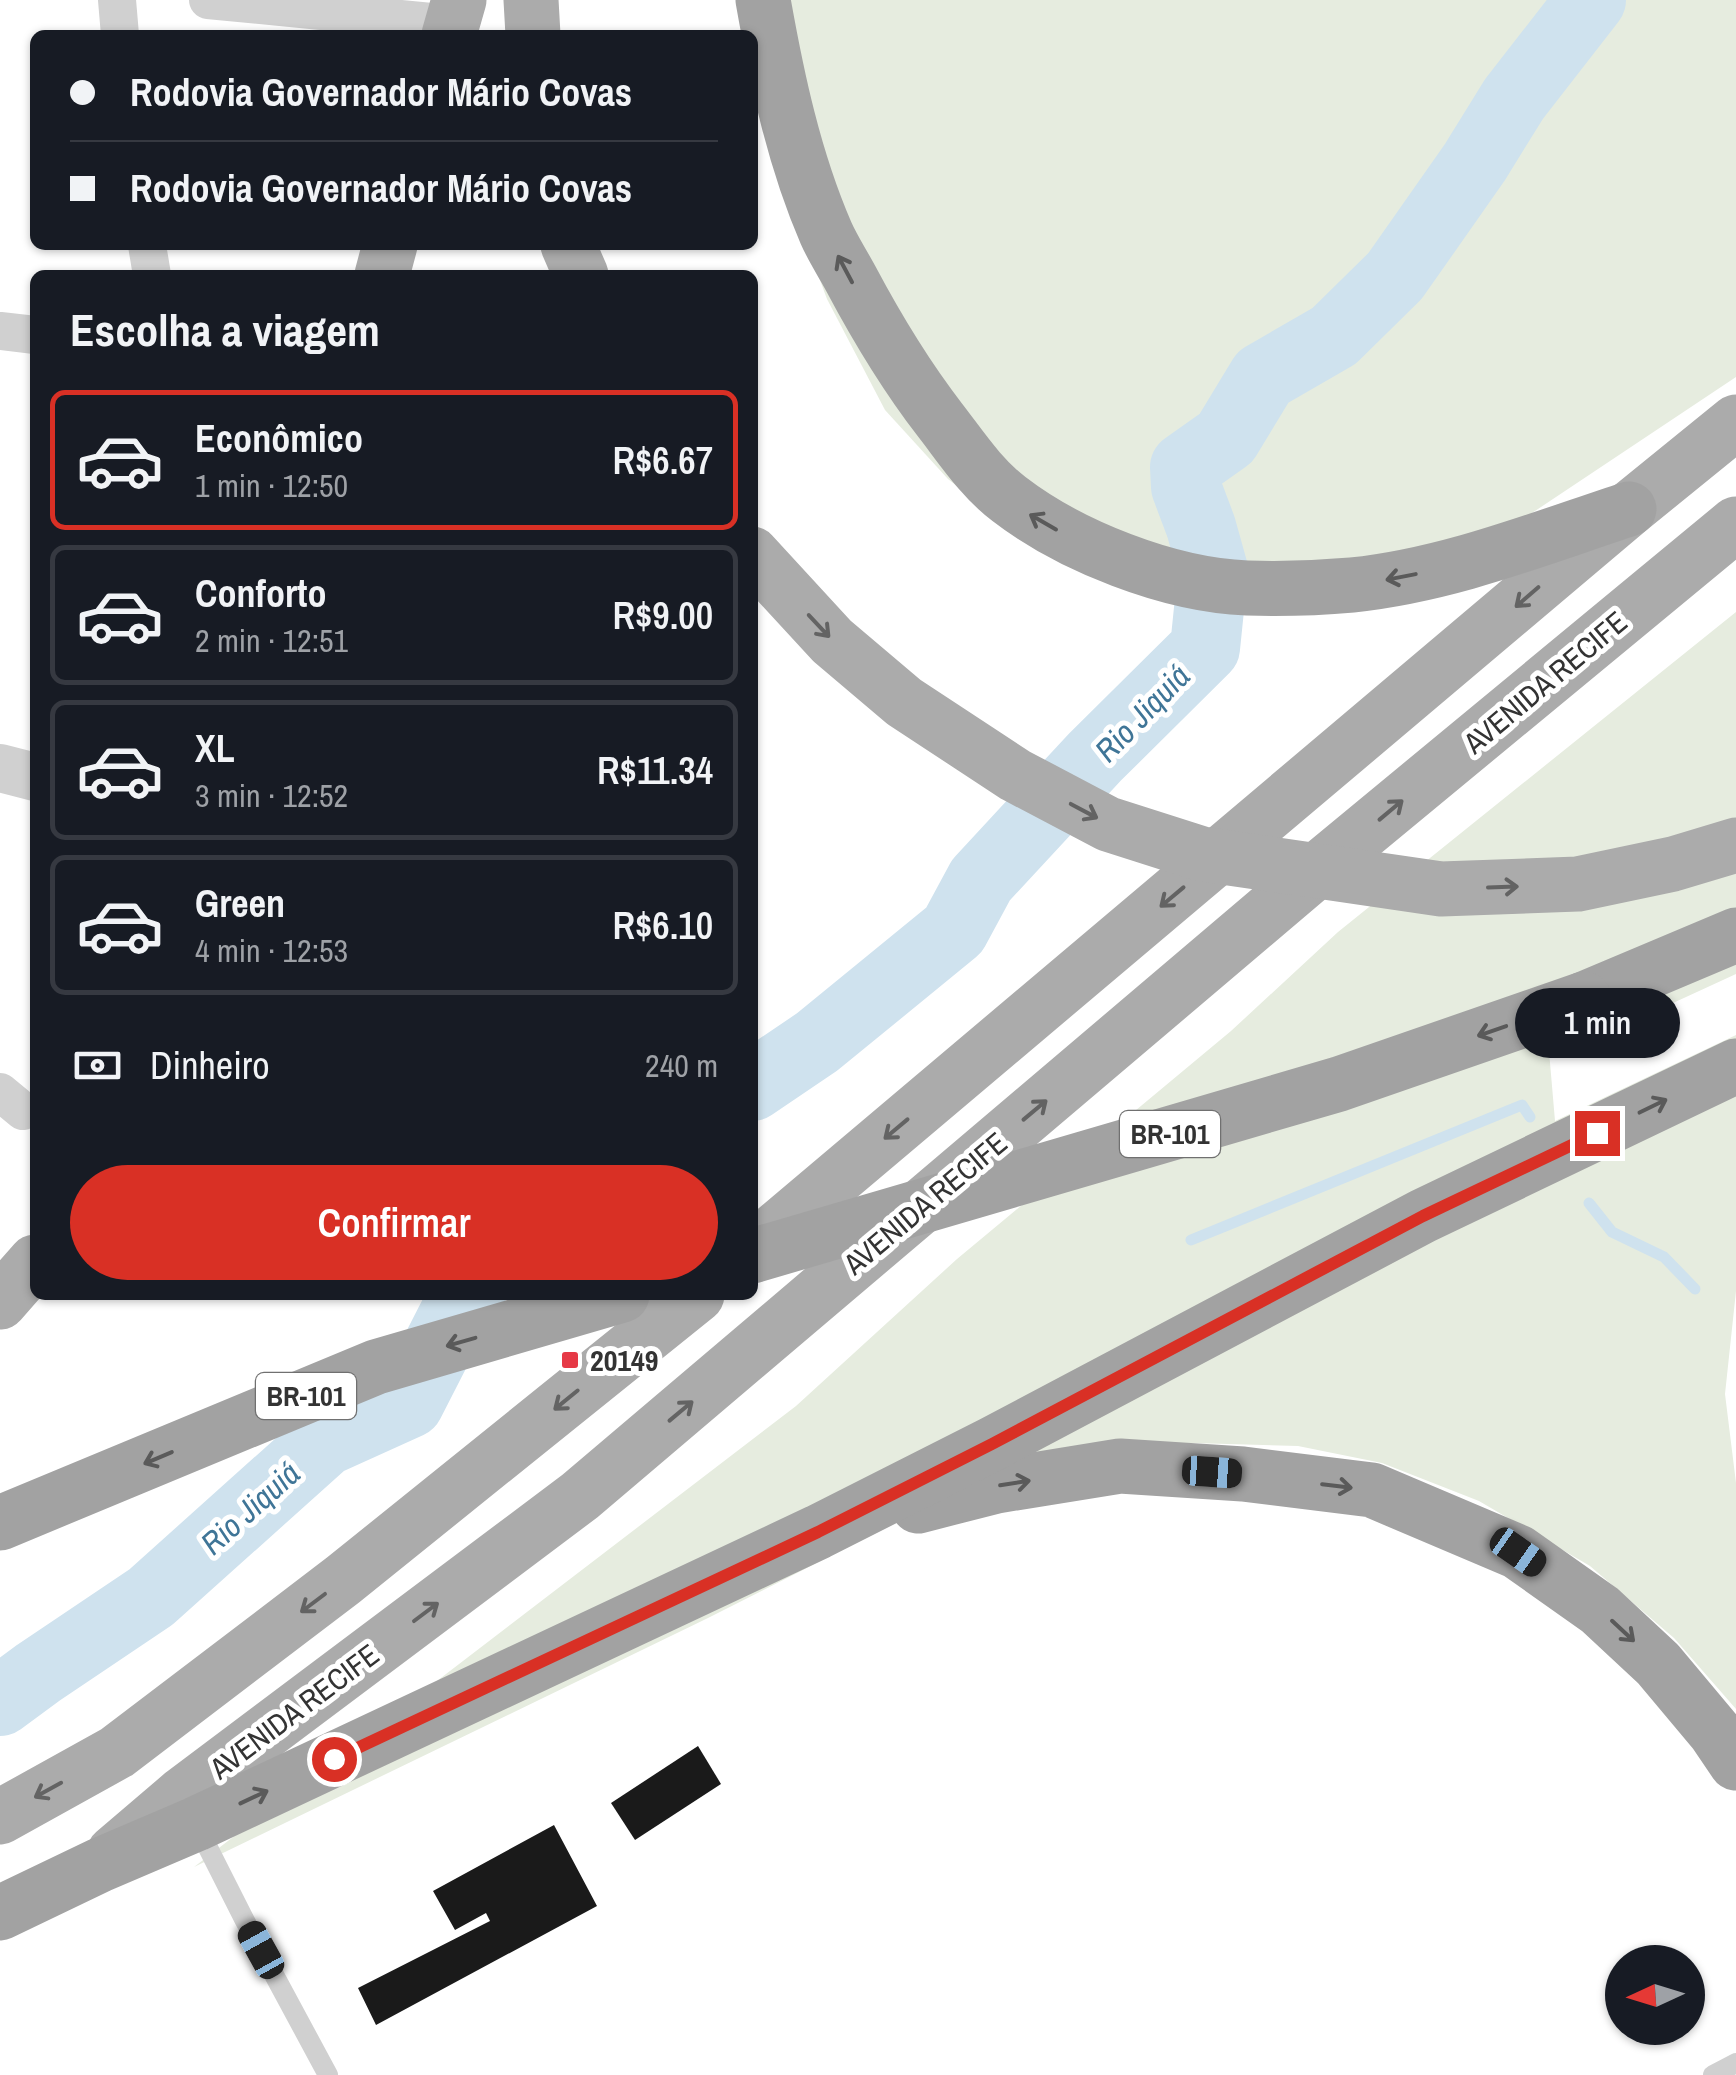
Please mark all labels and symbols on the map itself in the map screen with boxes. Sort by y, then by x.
one-way arrow [835,255,855,285]
one-way arrow [1029,512,1058,532]
one-way arrow [1386,568,1418,587]
one-way arrow [1514,585,1540,607]
street label: AVENIDA RECIFE [1454,602,1635,763]
one-way arrow [807,613,830,638]
water label: Rio Jiquiá [1085,655,1199,771]
one-way arrow [1377,799,1403,821]
one-way arrow [1069,802,1098,821]
one-way arrow [1487,877,1519,896]
one-way arrow [1159,886,1185,908]
callout: 1 min [1514,988,1680,1058]
one-way arrow [1477,1023,1508,1041]
one-way arrow [1637,1095,1667,1114]
one-way arrow [1022,1099,1048,1121]
road number: BR-101 [1120,1111,1220,1157]
route end [1575,1111,1620,1156]
one-way arrow [884,1118,910,1140]
street label: AVENIDA RECIFE [834,1123,1015,1284]
one-way arrow [446,1334,477,1352]
place label: 20149 [590,1340,658,1380]
marker: 20149 [559,1349,581,1371]
road number: BR-101 [256,1373,356,1419]
one-way arrow [554,1389,580,1411]
one-way arrow [668,1399,693,1422]
one-way arrow [143,1450,173,1468]
water label: Rio Jiquiá [191,1452,309,1564]
car [1181,1455,1243,1489]
one-way arrow [998,1474,1030,1492]
one-way arrow [1321,1477,1353,1496]
car [1485,1523,1551,1581]
one-way arrow [300,1593,327,1614]
one-way arrow [412,1601,439,1622]
one-way arrow [1610,1619,1634,1643]
street label: AVENIDA RECIFE [201,1634,387,1788]
route start [312,1737,357,1782]
one-way arrow [33,1781,63,1801]
one-way arrow [238,1787,268,1806]
car [233,1916,289,1984]
north arrow [1605,1945,1705,2045]

